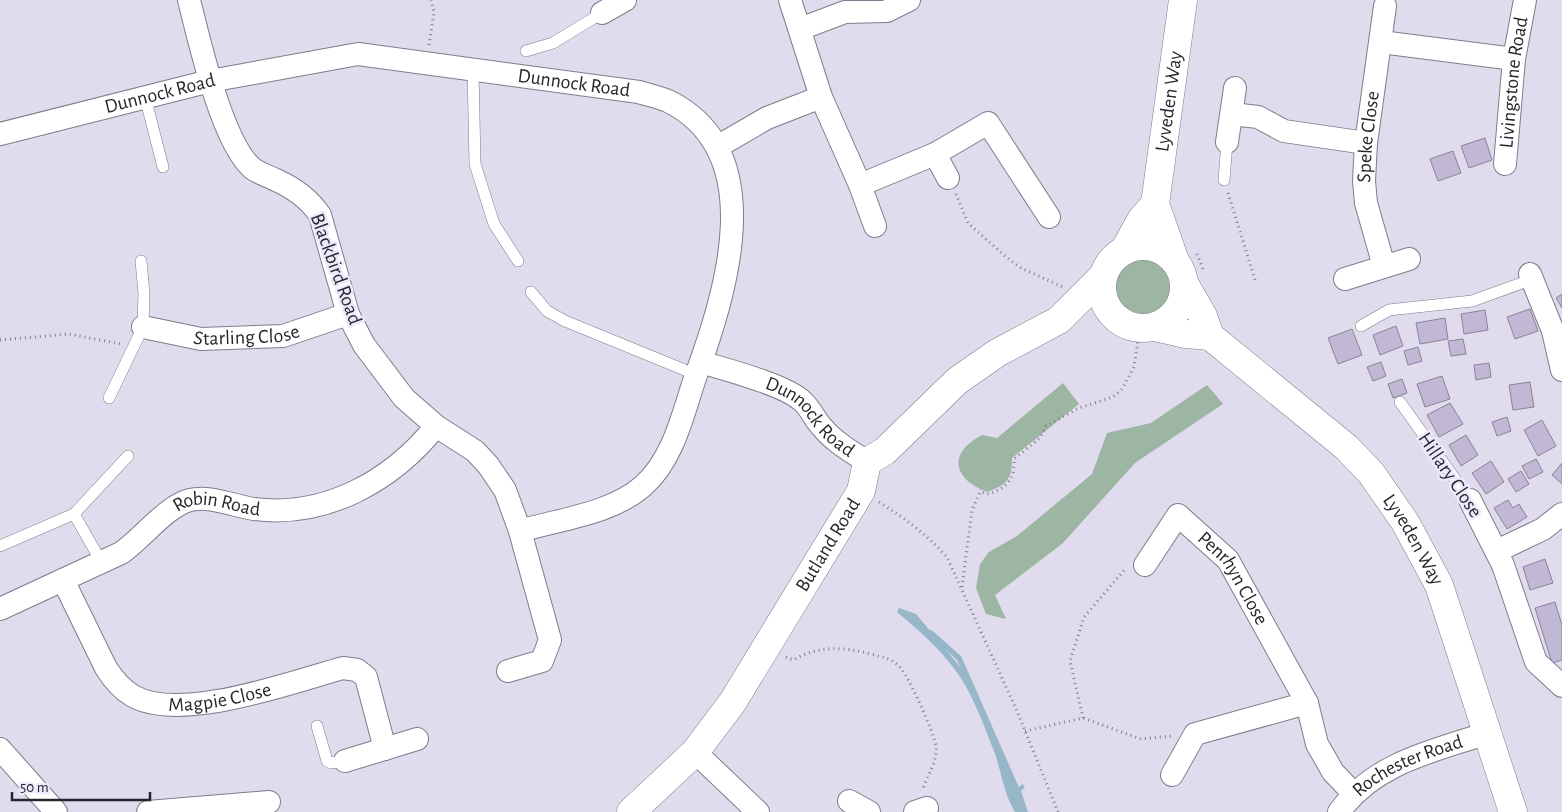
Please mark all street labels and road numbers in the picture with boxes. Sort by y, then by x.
street label: Livingstone Road [1496,15,1532,149]
street label: Lyveden Way [1152,49,1186,153]
street label: Dunnock Road [517,66,631,101]
street label: Dunnock Road [103,70,217,117]
street label: Speke Close [1354,90,1383,183]
street label: Blackbird Road [307,211,365,327]
street label: Starling Close [192,321,302,349]
street label: Dunnock Road [763,373,858,461]
street label: Hillary Close [1414,429,1486,521]
street label: Robin Road [169,489,261,520]
street label: Lyveden Way [1379,491,1447,589]
street label: Butland Road [792,495,864,595]
street label: Penrhyn Close [1194,528,1272,628]
street label: Magpie Close [168,679,273,715]
street label: Rochester Road [1349,732,1465,801]

